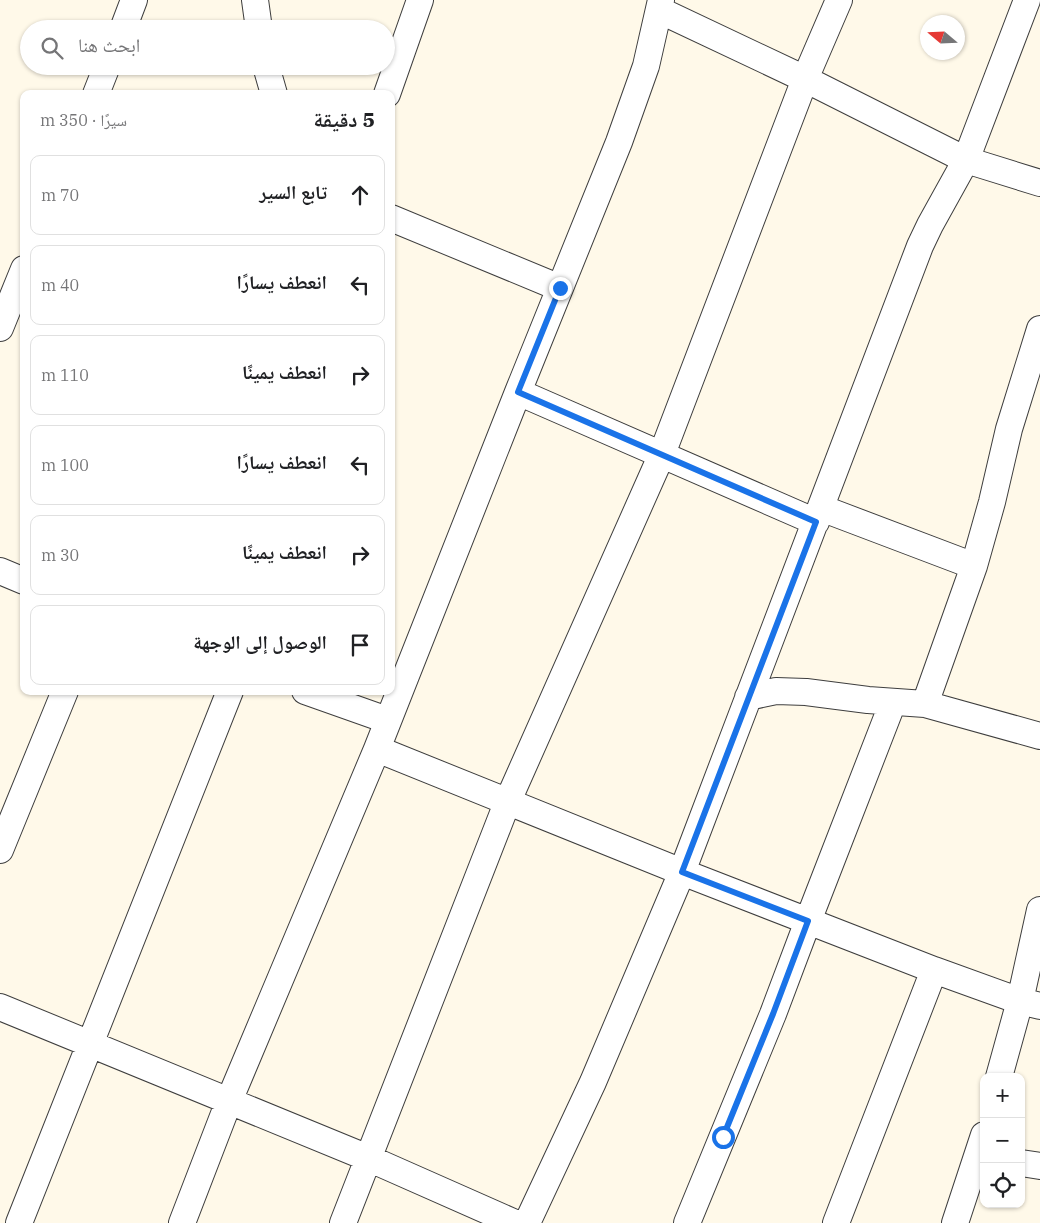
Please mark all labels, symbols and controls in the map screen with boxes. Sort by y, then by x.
north arrow [920,15,965,60]
search box [20,20,395,75]
text: ابحث هنا [78,33,140,57]
icon: search [38,34,66,62]
text: 5 دقيقة [313,105,375,133]
text: سيرًا · 350 m [40,110,127,130]
text: تابع السير [259,180,327,204]
icon: ahead [346,181,374,209]
text: 70 m [41,185,79,205]
text: انعطف يسارًا [236,270,327,294]
icon: left [346,271,374,299]
text: 40 m [41,275,79,295]
route end [549,277,572,300]
text: انعطف يمينًا [242,360,327,384]
icon: right [346,361,374,389]
text: 110 m [41,365,89,385]
text: انعطف يسارًا [236,450,327,474]
icon: left [346,451,374,479]
text: 100 m [41,455,89,475]
text: انعطف يمينًا [242,540,327,564]
icon: right [346,541,374,569]
text: 30 m [41,545,79,565]
text: الوصول إلى الوجهة [193,630,327,654]
icon: arrive [346,631,374,659]
map controls [980,1073,1025,1208]
button: + [980,1073,1025,1118]
button: − [980,1118,1025,1163]
route start [712,1126,735,1149]
button: locate [980,1163,1025,1208]

